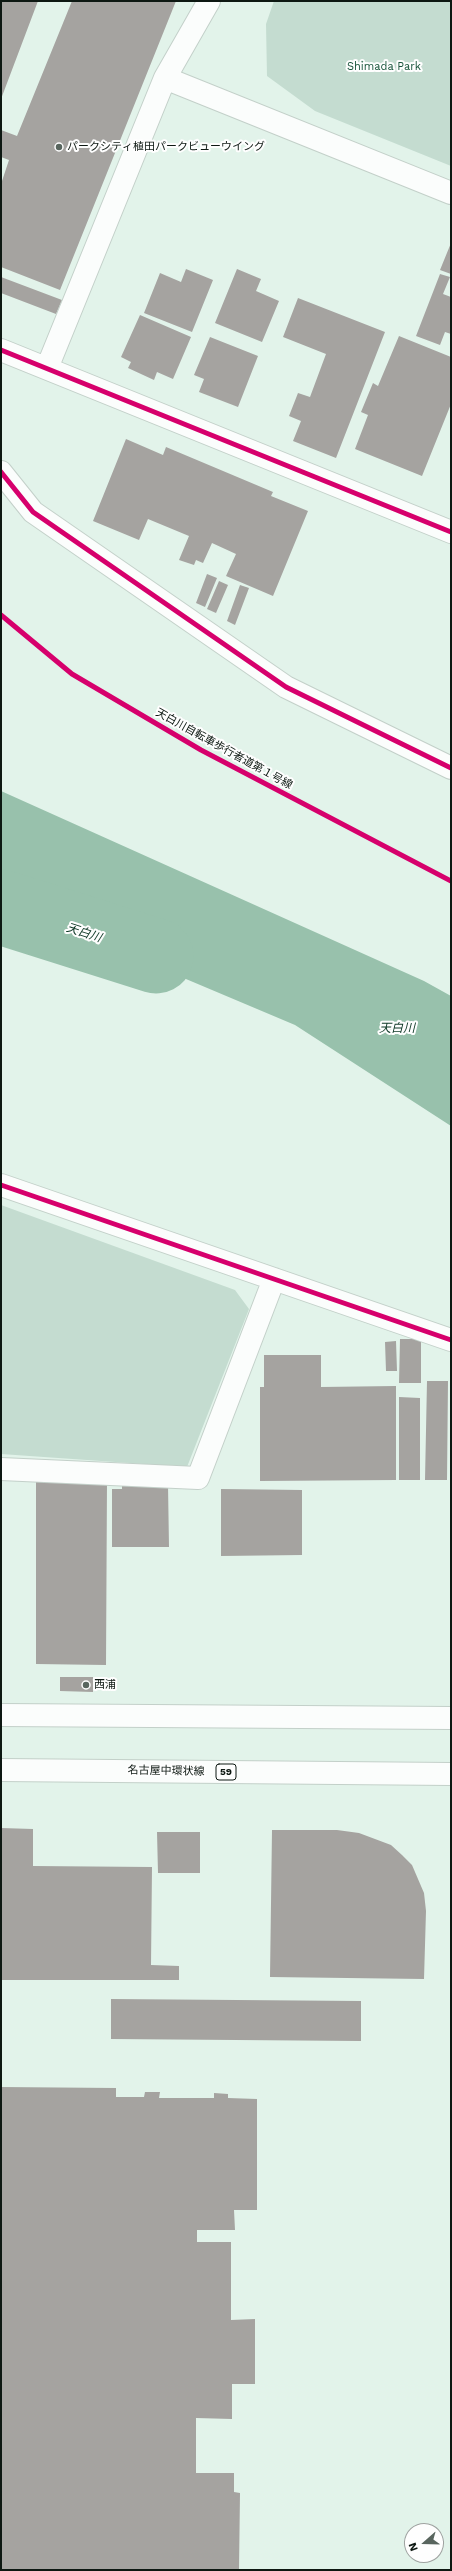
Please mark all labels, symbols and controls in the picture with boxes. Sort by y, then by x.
park label: Shimada Park [347,60,421,74]
place label: パークシティ植田パークビューウイング [67,140,265,154]
marker: パークシティ植田パークビューウイング [54,142,64,152]
street label: 天白川自転車歩行者道第１号線 [153,706,295,792]
water label: 天白川 [65,921,103,945]
water label: 天白川 [379,1021,415,1035]
place label: 西浦 [94,1678,116,1692]
marker: 西浦 [81,1680,91,1690]
street label: 名古屋中環状線 [127,1764,205,1778]
road number: 59 [216,1764,236,1780]
north arrow [404,2523,444,2563]
text: N [406,2541,421,2553]

